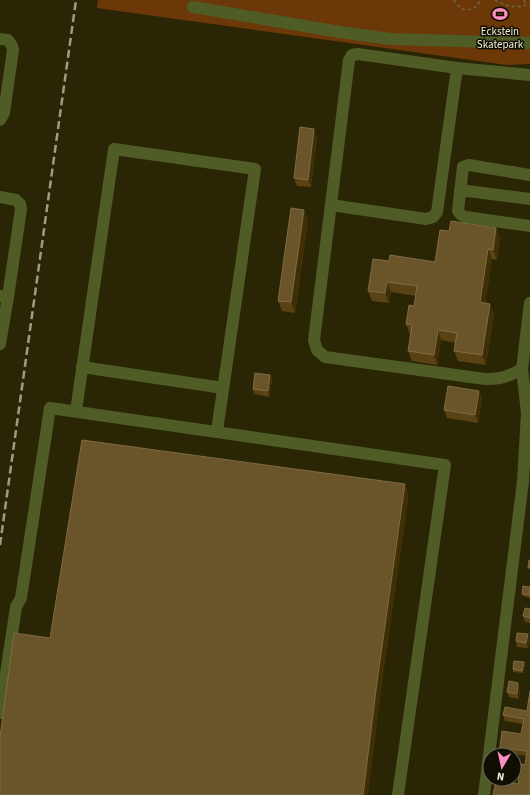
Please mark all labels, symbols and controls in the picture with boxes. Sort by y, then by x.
sports icon: Eckstein Skatepark [491,5,509,23]
place label: Eckstein Skatepark [477,24,524,52]
north arrow [482,747,522,787]
text: N [496,768,505,784]

